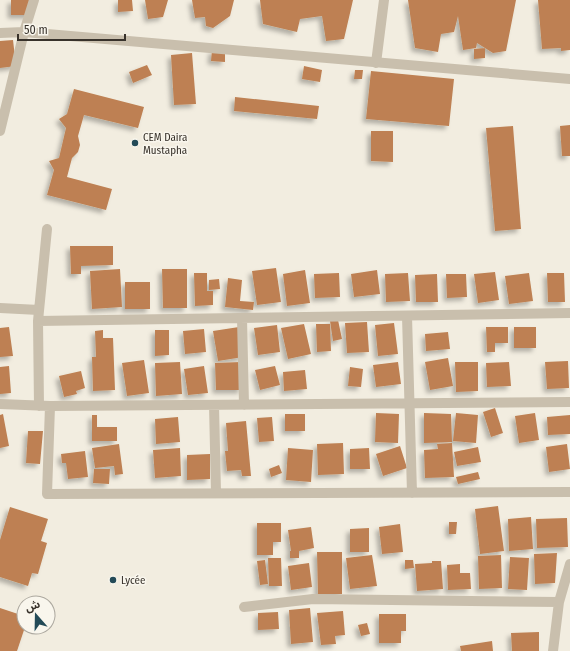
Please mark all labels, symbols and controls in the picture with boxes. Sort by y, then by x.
scale bar [18,16,125,42]
text: 50 m [24,23,48,37]
place label: CEM Daira Mustapha [143,131,187,157]
marker: CEM Daira Mustapha [130,138,140,148]
place label: Lycée [121,574,145,587]
marker: Lycée [108,575,118,585]
north arrow [16,595,56,635]
text: ش [23,597,42,615]

